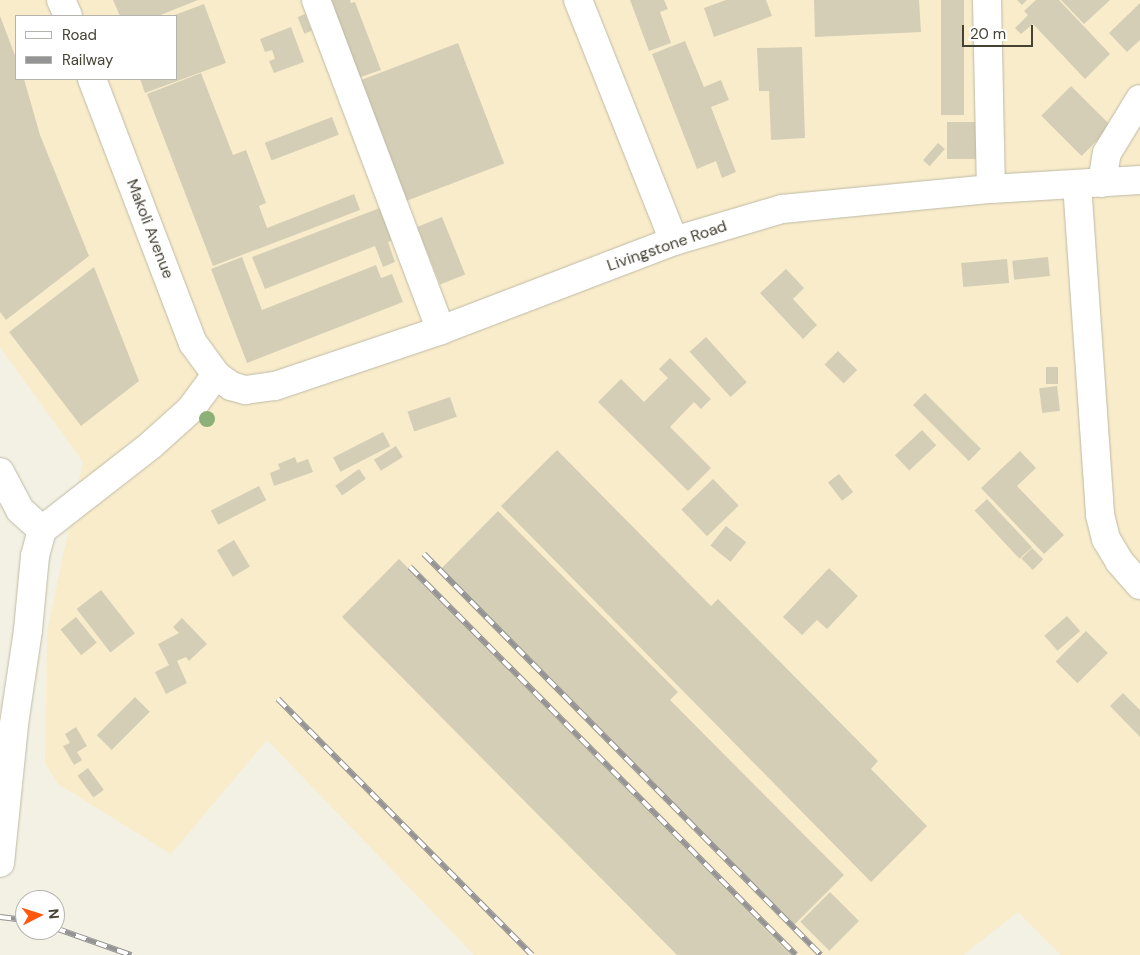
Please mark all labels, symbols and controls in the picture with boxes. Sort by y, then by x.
legend [15,15,178,80]
scale bar [965,15,1036,47]
text: 20 m [970,24,1006,44]
text: Road [62,25,97,45]
text: Railway [62,50,113,70]
street label: Makoli Avenue [122,176,178,282]
street label: Livingstone Road [604,216,730,276]
north arrow [15,890,65,940]
text: N [45,908,63,920]

